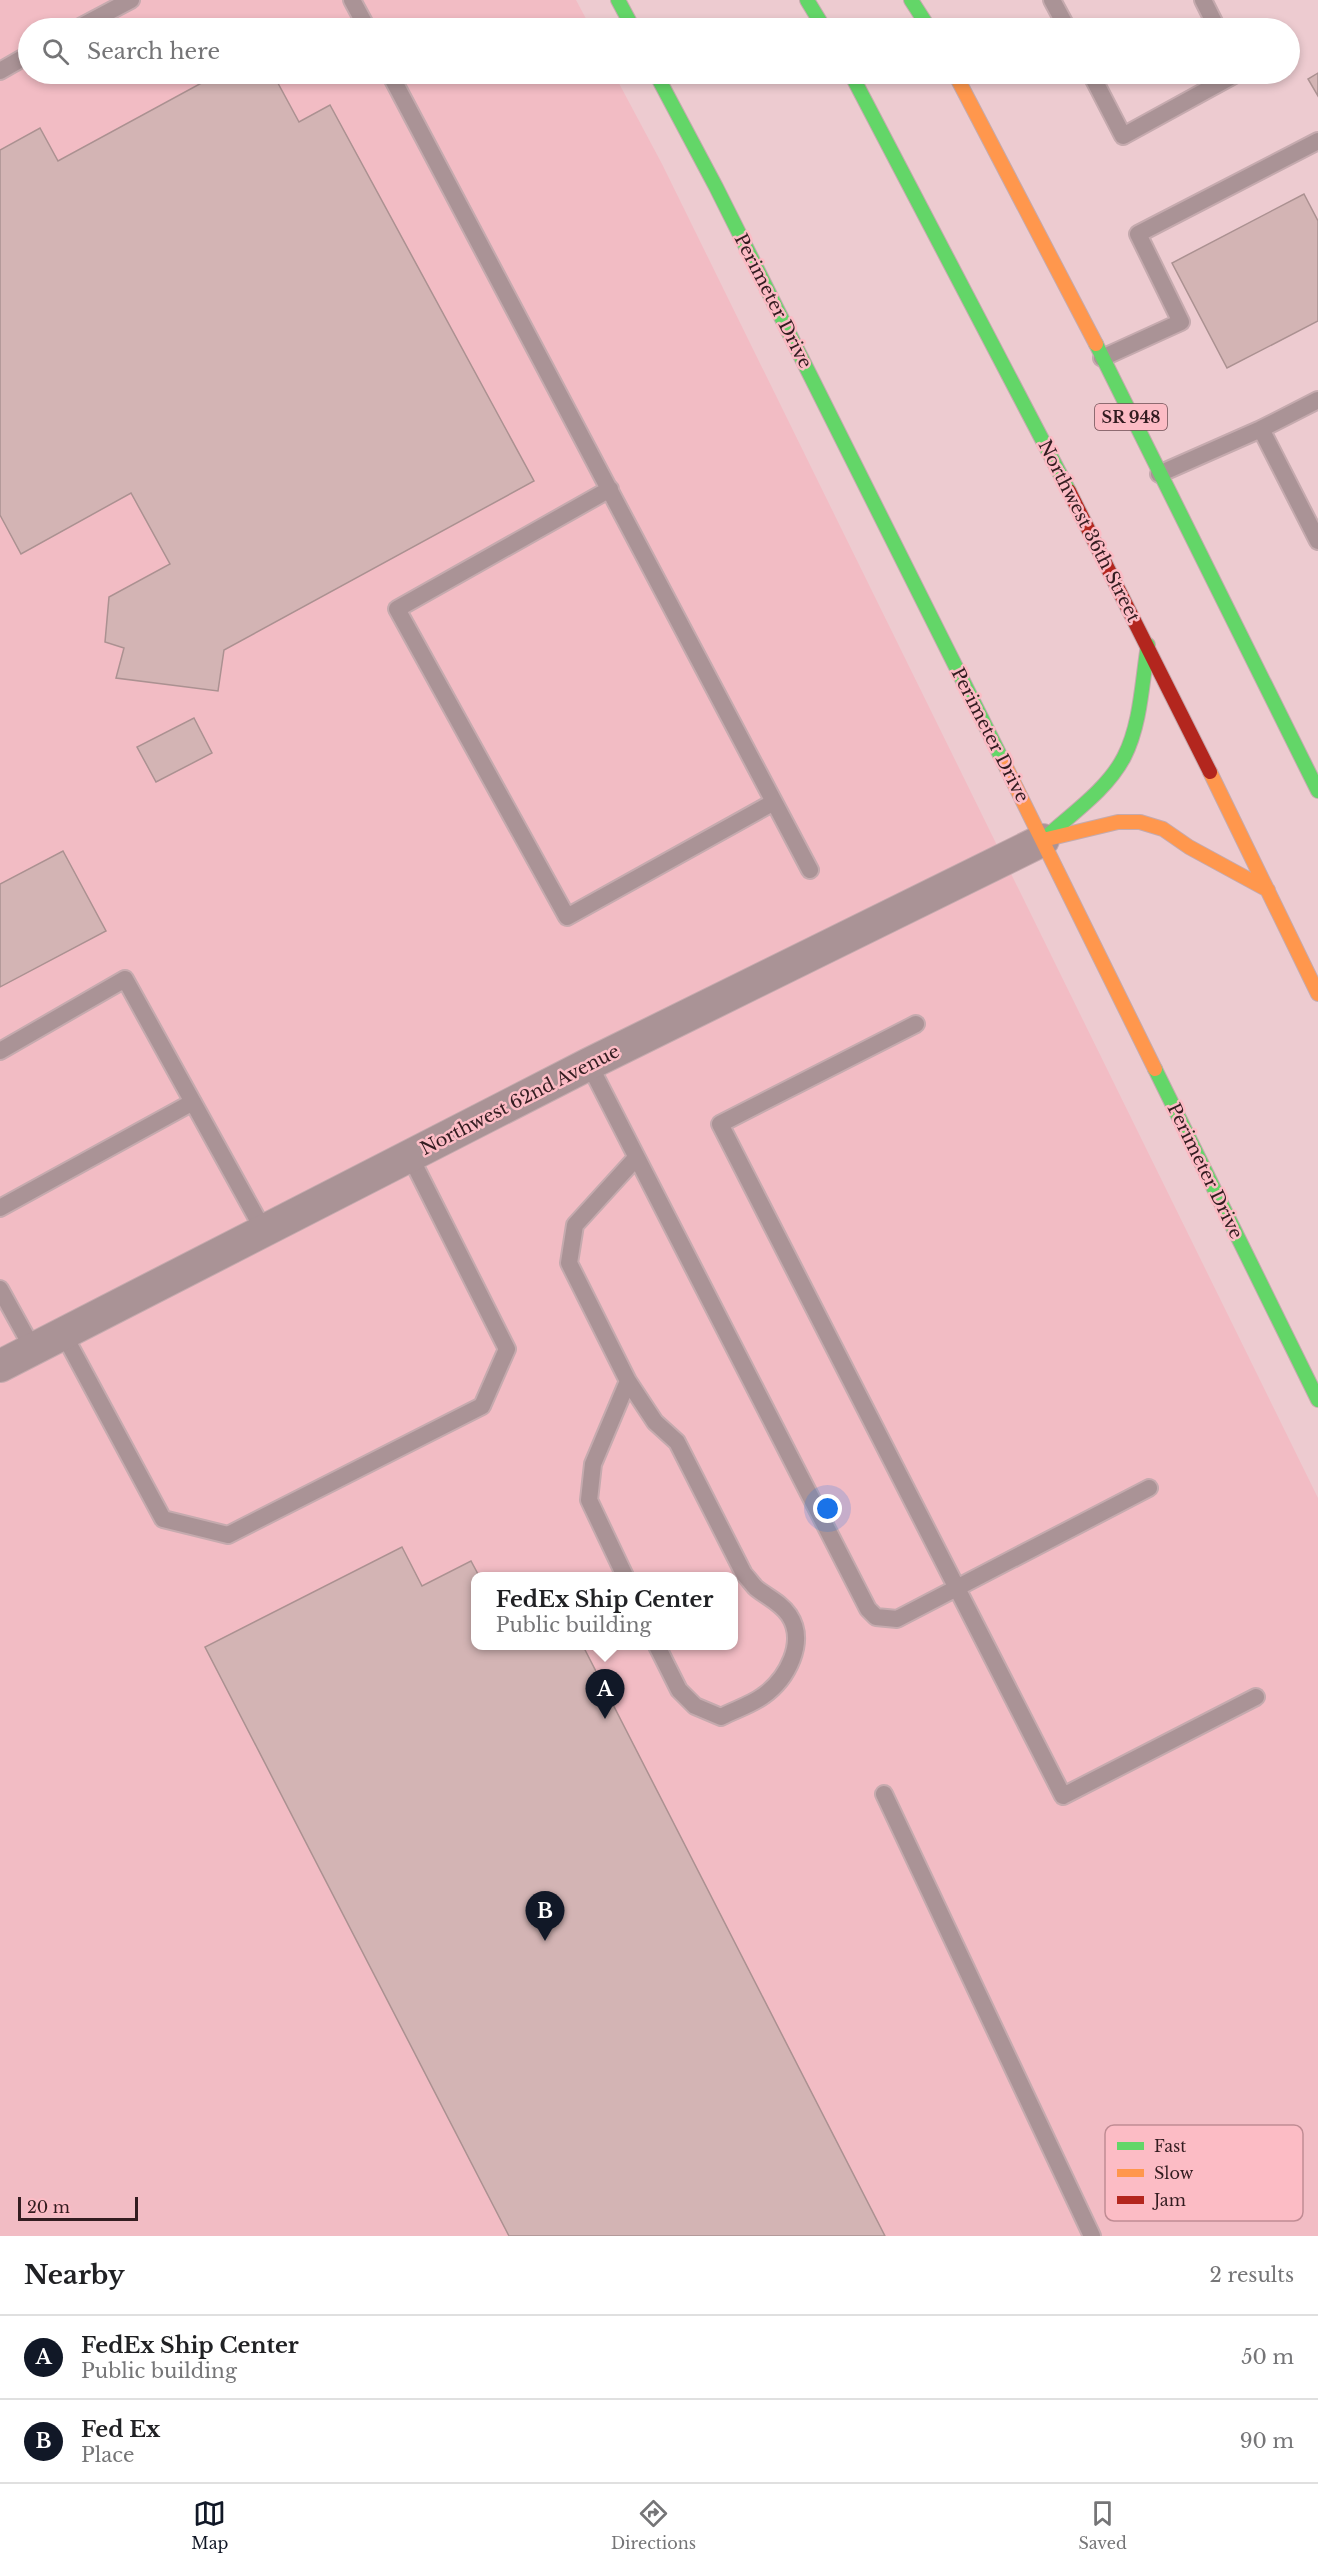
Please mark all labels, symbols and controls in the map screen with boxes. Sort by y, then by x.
search box [18,18,1300,84]
icon: search [39,35,72,68]
text: Search here [87,38,220,65]
street label: Perimeter Drive [730,230,816,372]
road number: SR 948 [1095,404,1167,430]
street label: Northwest 36th Street [1033,436,1145,626]
street label: Perimeter Drive [947,664,1033,806]
street label: Northwest 62nd Avenue [417,1040,623,1160]
street label: Perimeter Drive [1163,1100,1247,1242]
your location [813,1494,842,1523]
popup [471,1572,738,1650]
text: FedEx Ship Center [496,1586,713,1613]
text: Public building [496,1613,652,1637]
pin: A [586,1670,624,1719]
pin: B [526,1892,564,1941]
legend [1105,2125,1303,2221]
text: Fast [1154,2136,1186,2156]
text: Slow [1154,2163,1194,2183]
text: Jam [1152,2190,1186,2210]
scale bar [18,2194,138,2222]
text: 20 m [27,2197,70,2217]
text: Nearby [24,2259,125,2291]
text: 2 results [1210,2263,1294,2287]
text: FedEx Ship Center [81,2332,299,2359]
text: A [35,2345,52,2369]
text: 50 m [1241,2345,1294,2369]
text: Public building [81,2359,237,2383]
text: Fed Ex [81,2416,160,2443]
text: B [36,2429,51,2453]
text: 90 m [1240,2429,1294,2453]
text: Place [81,2443,135,2467]
tab: Map [191,2497,228,2553]
tab: Directions [611,2497,696,2553]
tab: Saved [1078,2497,1127,2553]

